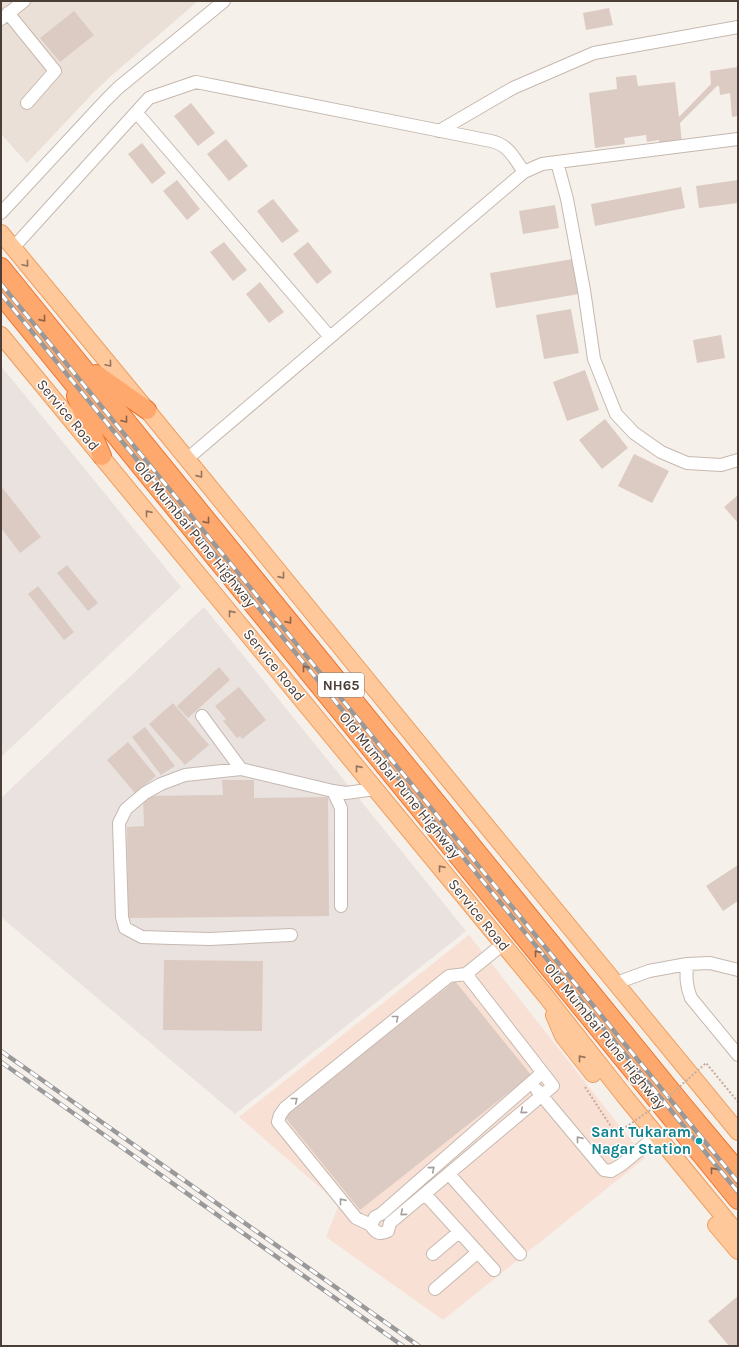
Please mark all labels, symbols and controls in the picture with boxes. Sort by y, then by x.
one-way arrow [21,259,28,266]
one-way arrow [39,314,46,321]
one-way arrow [104,359,111,366]
street label: Service Road [33,376,103,454]
one-way arrow [121,415,128,422]
street label: Old Mumbai Pune Highway [130,457,260,611]
one-way arrow [195,471,202,478]
one-way arrow [146,510,153,517]
one-way arrow [203,516,210,523]
one-way arrow [277,571,284,578]
one-way arrow [229,611,236,618]
one-way arrow [285,617,292,624]
street label: Service Road [239,625,309,705]
one-way arrow [302,665,309,672]
road number: NH65 [318,673,364,697]
street label: Old Mumbai Pune Highway [335,708,465,862]
one-way arrow [355,765,362,772]
one-way arrow [438,865,445,873]
street label: Service Road [444,875,514,955]
one-way arrow [534,951,541,958]
street label: Old Mumbai Pune Highway [540,959,670,1113]
one-way arrow [392,1016,399,1023]
one-way arrow [578,1056,585,1063]
one-way arrow [291,1097,298,1104]
one-way arrow [520,1106,528,1113]
place label: Sant Tukaram Nagar Station [591,1123,691,1158]
marker: Sant Tukaram Nagar Station [694,1136,704,1146]
one-way arrow [576,1137,583,1144]
one-way arrow [428,1167,435,1174]
one-way arrow [711,1167,718,1174]
one-way arrow [339,1198,346,1205]
one-way arrow [400,1208,407,1215]

